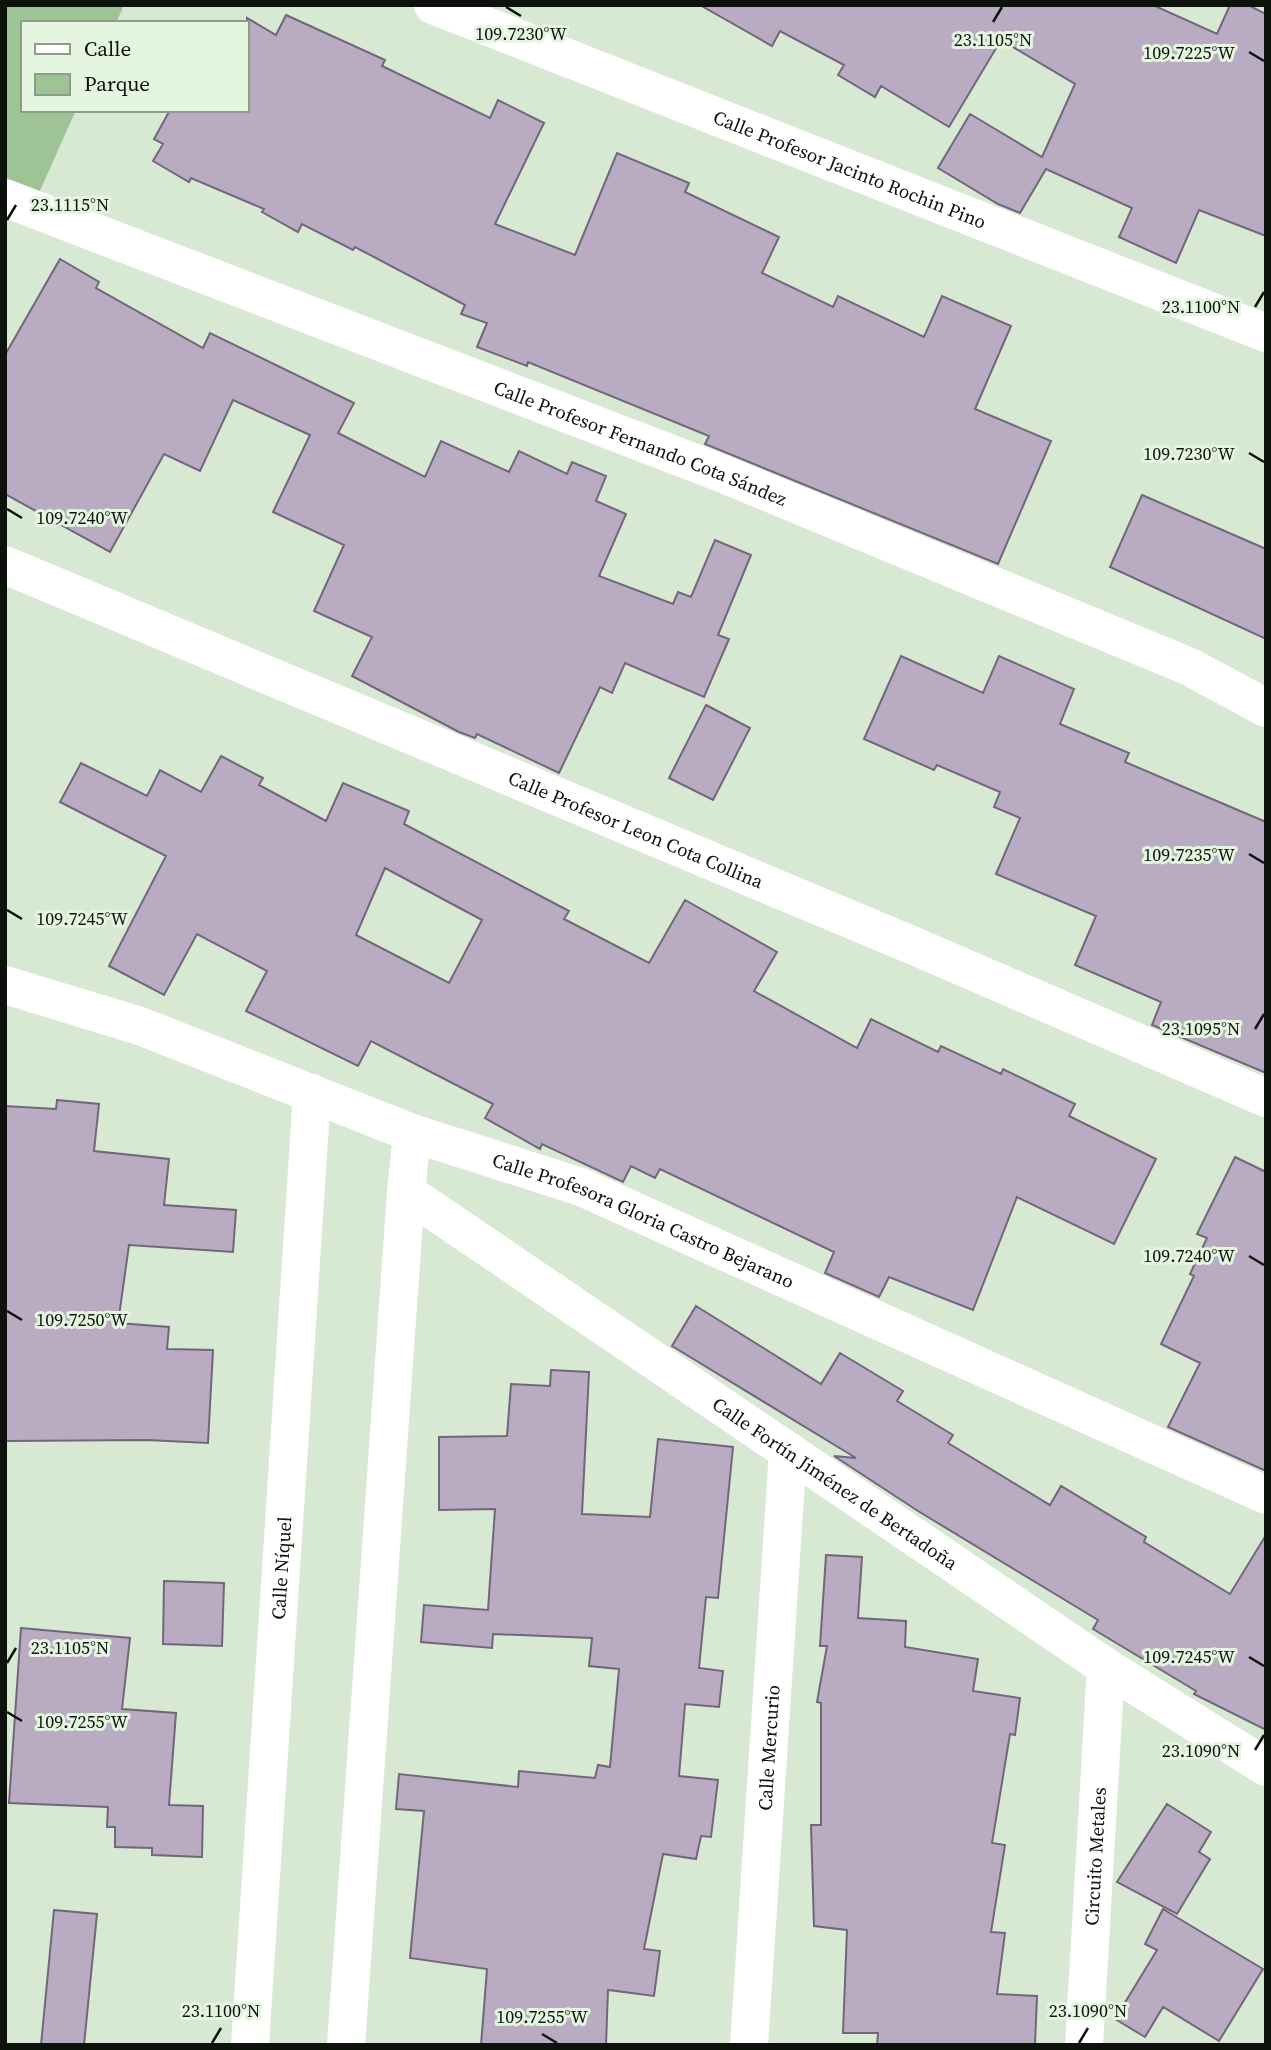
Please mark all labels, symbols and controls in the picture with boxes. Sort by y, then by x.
legend [21,21,248,112]
text: 109.7230°W [475,21,567,46]
text: 23.1105°N [954,27,1032,52]
text: Calle [84,34,131,63]
text: 109.7225°W [1143,40,1235,65]
text: Parque [84,69,150,98]
street label: Calle Profesor Jacinto Rochin Pino [710,104,990,235]
text: 23.1115°N [31,192,109,217]
text: 23.1100°N [1162,294,1240,319]
street label: Calle Profesor Fernando Cota Sández [490,374,791,512]
text: 109.7230°W [1143,441,1235,466]
text: 109.7240°W [36,505,128,530]
street label: Calle Profesor Leon Cota Collina [504,764,768,895]
text: 109.7235°W [1143,842,1235,867]
text: 109.7245°W [36,906,128,931]
text: 23.1095°N [1162,1016,1240,1041]
street label: Calle Profesora Gloria Castro Bejarano [489,1147,799,1294]
text: 109.7240°W [1143,1243,1235,1268]
text: 109.7250°W [36,1307,128,1332]
street label: Calle Fortín Jiménez de Bertadoña [707,1391,963,1576]
street label: Calle Níquel [265,1515,297,1620]
text: 23.1105°N [31,1635,109,1660]
text: 109.7245°W [1143,1644,1235,1669]
street label: Calle Mercurio [751,1684,786,1811]
text: 109.7255°W [36,1709,128,1734]
text: 23.1090°N [1162,1738,1240,1763]
street label: Circuito Metales [1078,1786,1112,1926]
text: 23.1100°N [182,1998,260,2023]
text: 23.1090°N [1049,1998,1127,2023]
text: 109.7255°W [496,2004,588,2029]

